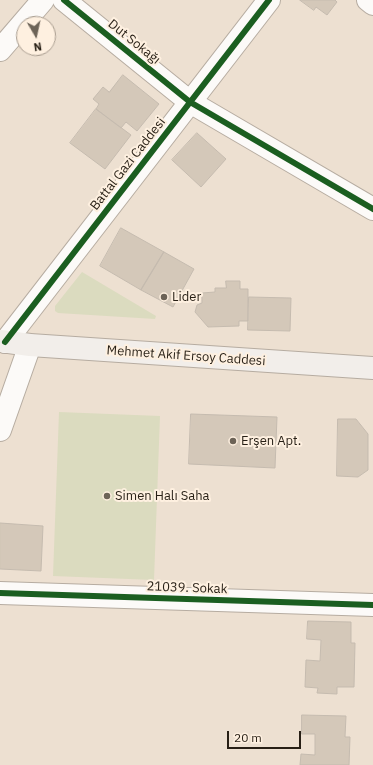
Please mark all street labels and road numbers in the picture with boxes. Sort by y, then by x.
street label: Dut Sokağı [105,16,163,68]
street label: Battal Gazi Caddesi [87,115,169,213]
street label: Mehmet Akif Ersoy Caddesi [106,343,266,369]
street label: 21039. Sokak [146,579,228,597]

